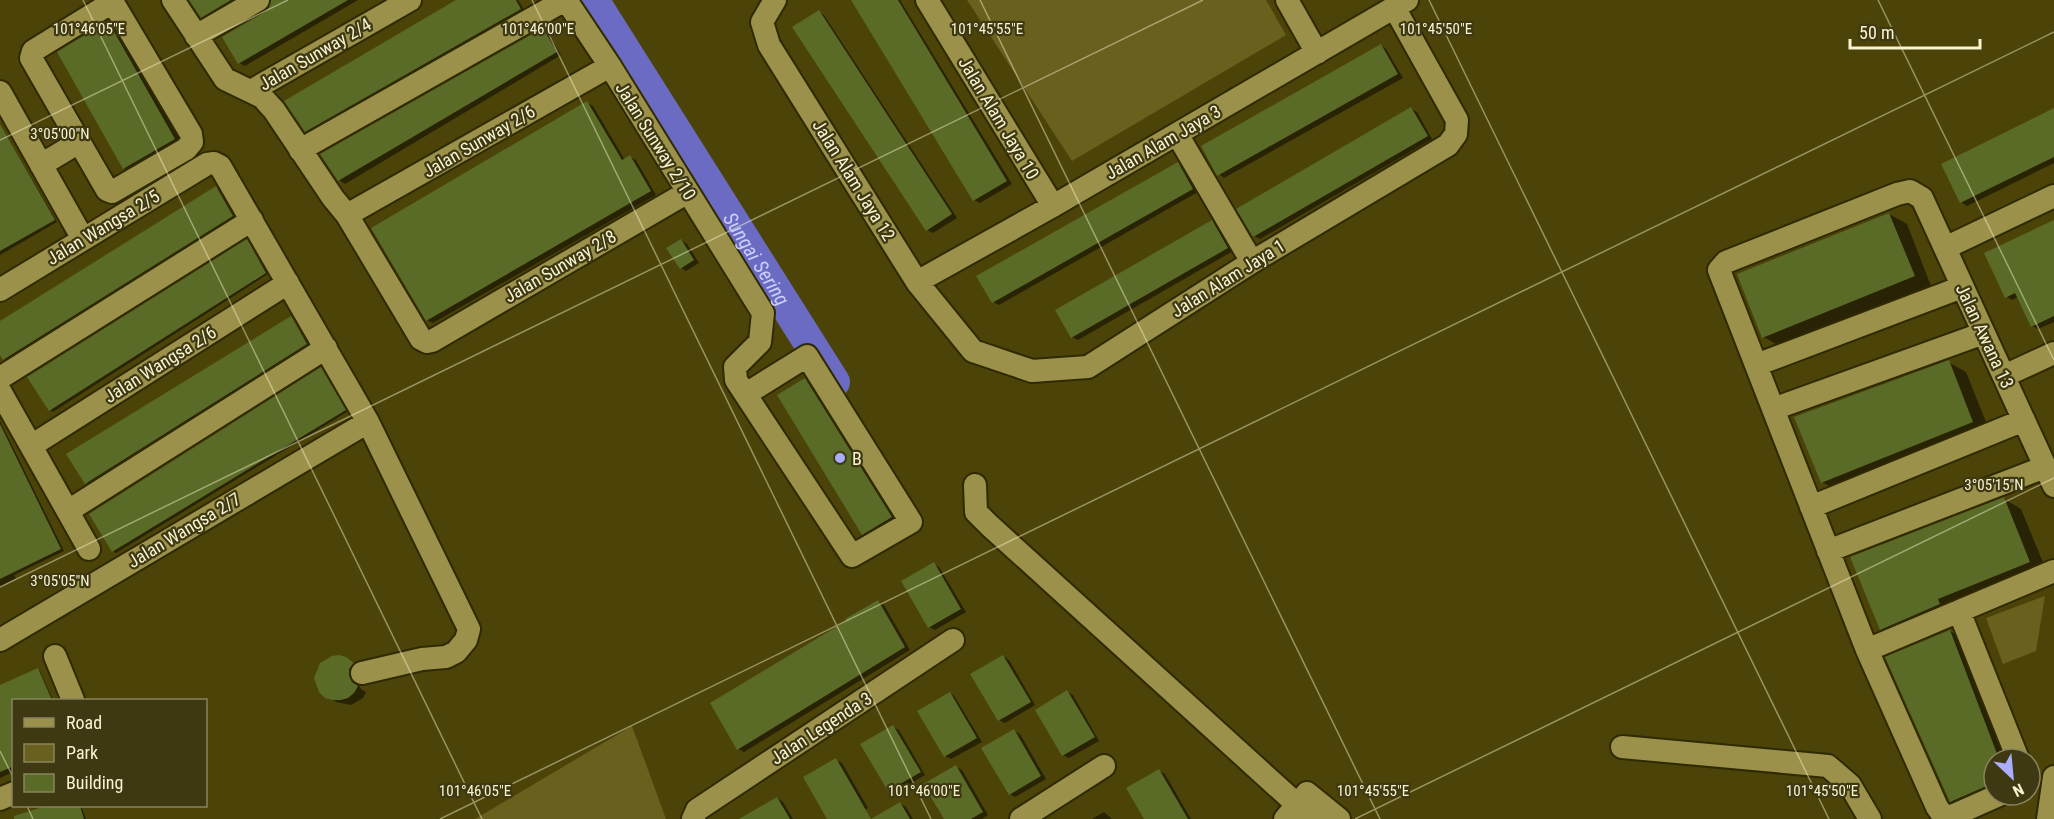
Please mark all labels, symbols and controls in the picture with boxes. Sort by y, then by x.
scale bar [1850,12,1980,50]
street label: Jalan Sunway 2/4 [255,13,375,95]
text: 101°46'05"E [53,20,125,38]
text: 101°46'00"E [502,20,574,38]
text: 101°45'55"E [951,20,1023,38]
text: 101°45'50"E [1400,20,1472,38]
text: 50 m [1859,22,1894,43]
street label: Jalan Alam Jaya 10 [954,53,1044,183]
street label: Jalan Sunway 2/10 [611,78,701,204]
street label: Jalan Sunway 2/6 [419,100,539,182]
street label: Jalan Alam Jaya 3 [1101,100,1225,184]
street label: Jalan Alam Jaya 12 [808,116,900,245]
text: 3°05'00"N [30,125,90,143]
street label: Jalan Wangsa 2/5 [43,185,163,269]
water label: Sungai Sering [718,208,795,310]
street label: Jalan Sunway 2/8 [500,225,620,307]
street label: Jalan Alam Jaya 1 [1167,235,1289,321]
street label: Jalan Awana 13 [1952,281,2018,391]
street label: Jalan Wangsa 2/6 [100,321,220,407]
place label: B [852,448,862,469]
marker: B [833,451,847,465]
text: 3°05'15"N [1964,476,2024,494]
street label: Jalan Wangsa 2/7 [124,488,244,572]
text: 3°05'05"N [30,572,90,590]
street label: Jalan Legenda 3 [766,687,876,769]
legend [12,699,207,807]
text: Road [66,712,102,733]
text: Park [66,742,98,763]
north arrow [1982,747,2042,807]
text: Building [66,772,123,793]
text: N [2010,779,2027,801]
text: 101°46'05"E [439,782,511,800]
text: 101°46'00"E [888,782,960,800]
text: 101°45'55"E [1337,782,1409,800]
text: 101°45'50"E [1786,782,1858,800]

